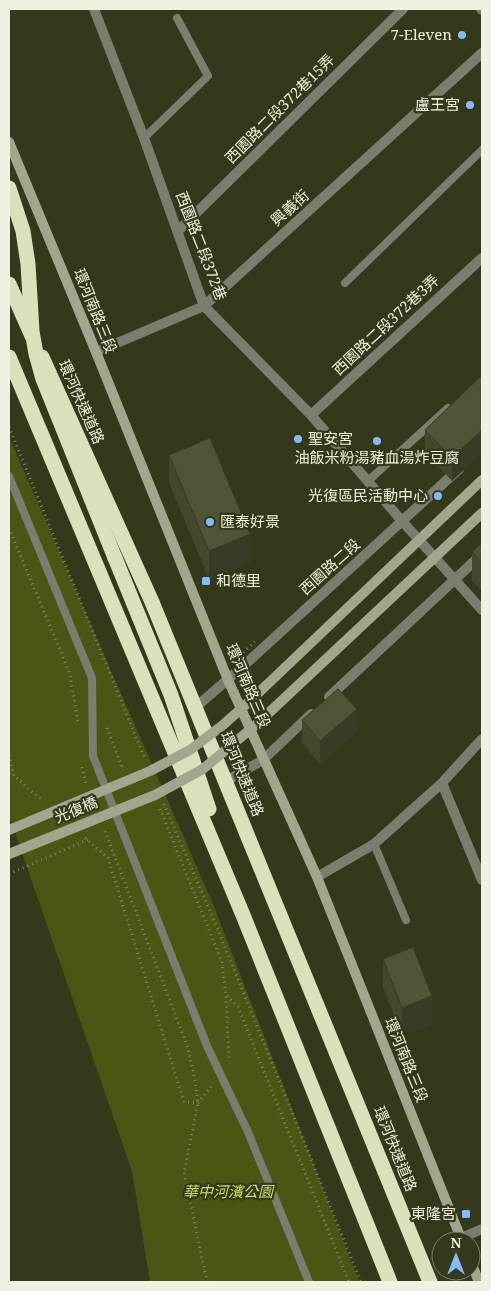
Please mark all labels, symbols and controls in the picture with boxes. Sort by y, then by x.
place label: 7-Eleven [391,24,452,44]
marker: 7-Eleven [456,29,468,41]
street label: 西園路二段372巷15弄 [220,49,338,167]
place label: 盧王宮 [415,94,460,114]
marker: 盧王宮 [464,99,476,111]
street label: 興義街 [266,185,313,230]
street label: 西園路二段372巷 [172,188,232,303]
street label: 環河南路三段 [70,265,122,356]
street label: 西園路二段372巷3弄 [328,270,443,379]
street label: 環河快速道路 [54,356,109,447]
place label: 聖安宮 [308,428,353,448]
marker: 聖安宮 [292,433,304,445]
marker: 油飯米粉湯豬血湯炸豆腐 [371,435,383,447]
place label: 油飯米粉湯豬血湯炸豆腐 [294,447,460,467]
place label: 光復區民活動中心 [308,485,428,505]
marker: 光復區民活動中心 [432,490,444,502]
place label: 匯泰好景 [220,511,280,531]
marker: 匯泰好景 [204,516,216,528]
street label: 西園路二段 [295,534,364,599]
place label: 和德里 [216,570,261,590]
marker: 和德里 [200,575,212,587]
street label: 環河南路三段 [222,640,276,731]
street label: 環河快速道路 [217,728,269,819]
street label: 光復橋 [51,791,100,827]
street label: 環河南路三段 [381,1014,433,1105]
street label: 環河快速道路 [370,1103,422,1194]
park label: 華中河濱公園 [183,1181,275,1201]
place label: 東隆宮 [411,1203,456,1223]
marker: 東隆宮 [460,1208,472,1220]
north arrow [431,1231,481,1281]
text: N [450,1233,462,1252]

